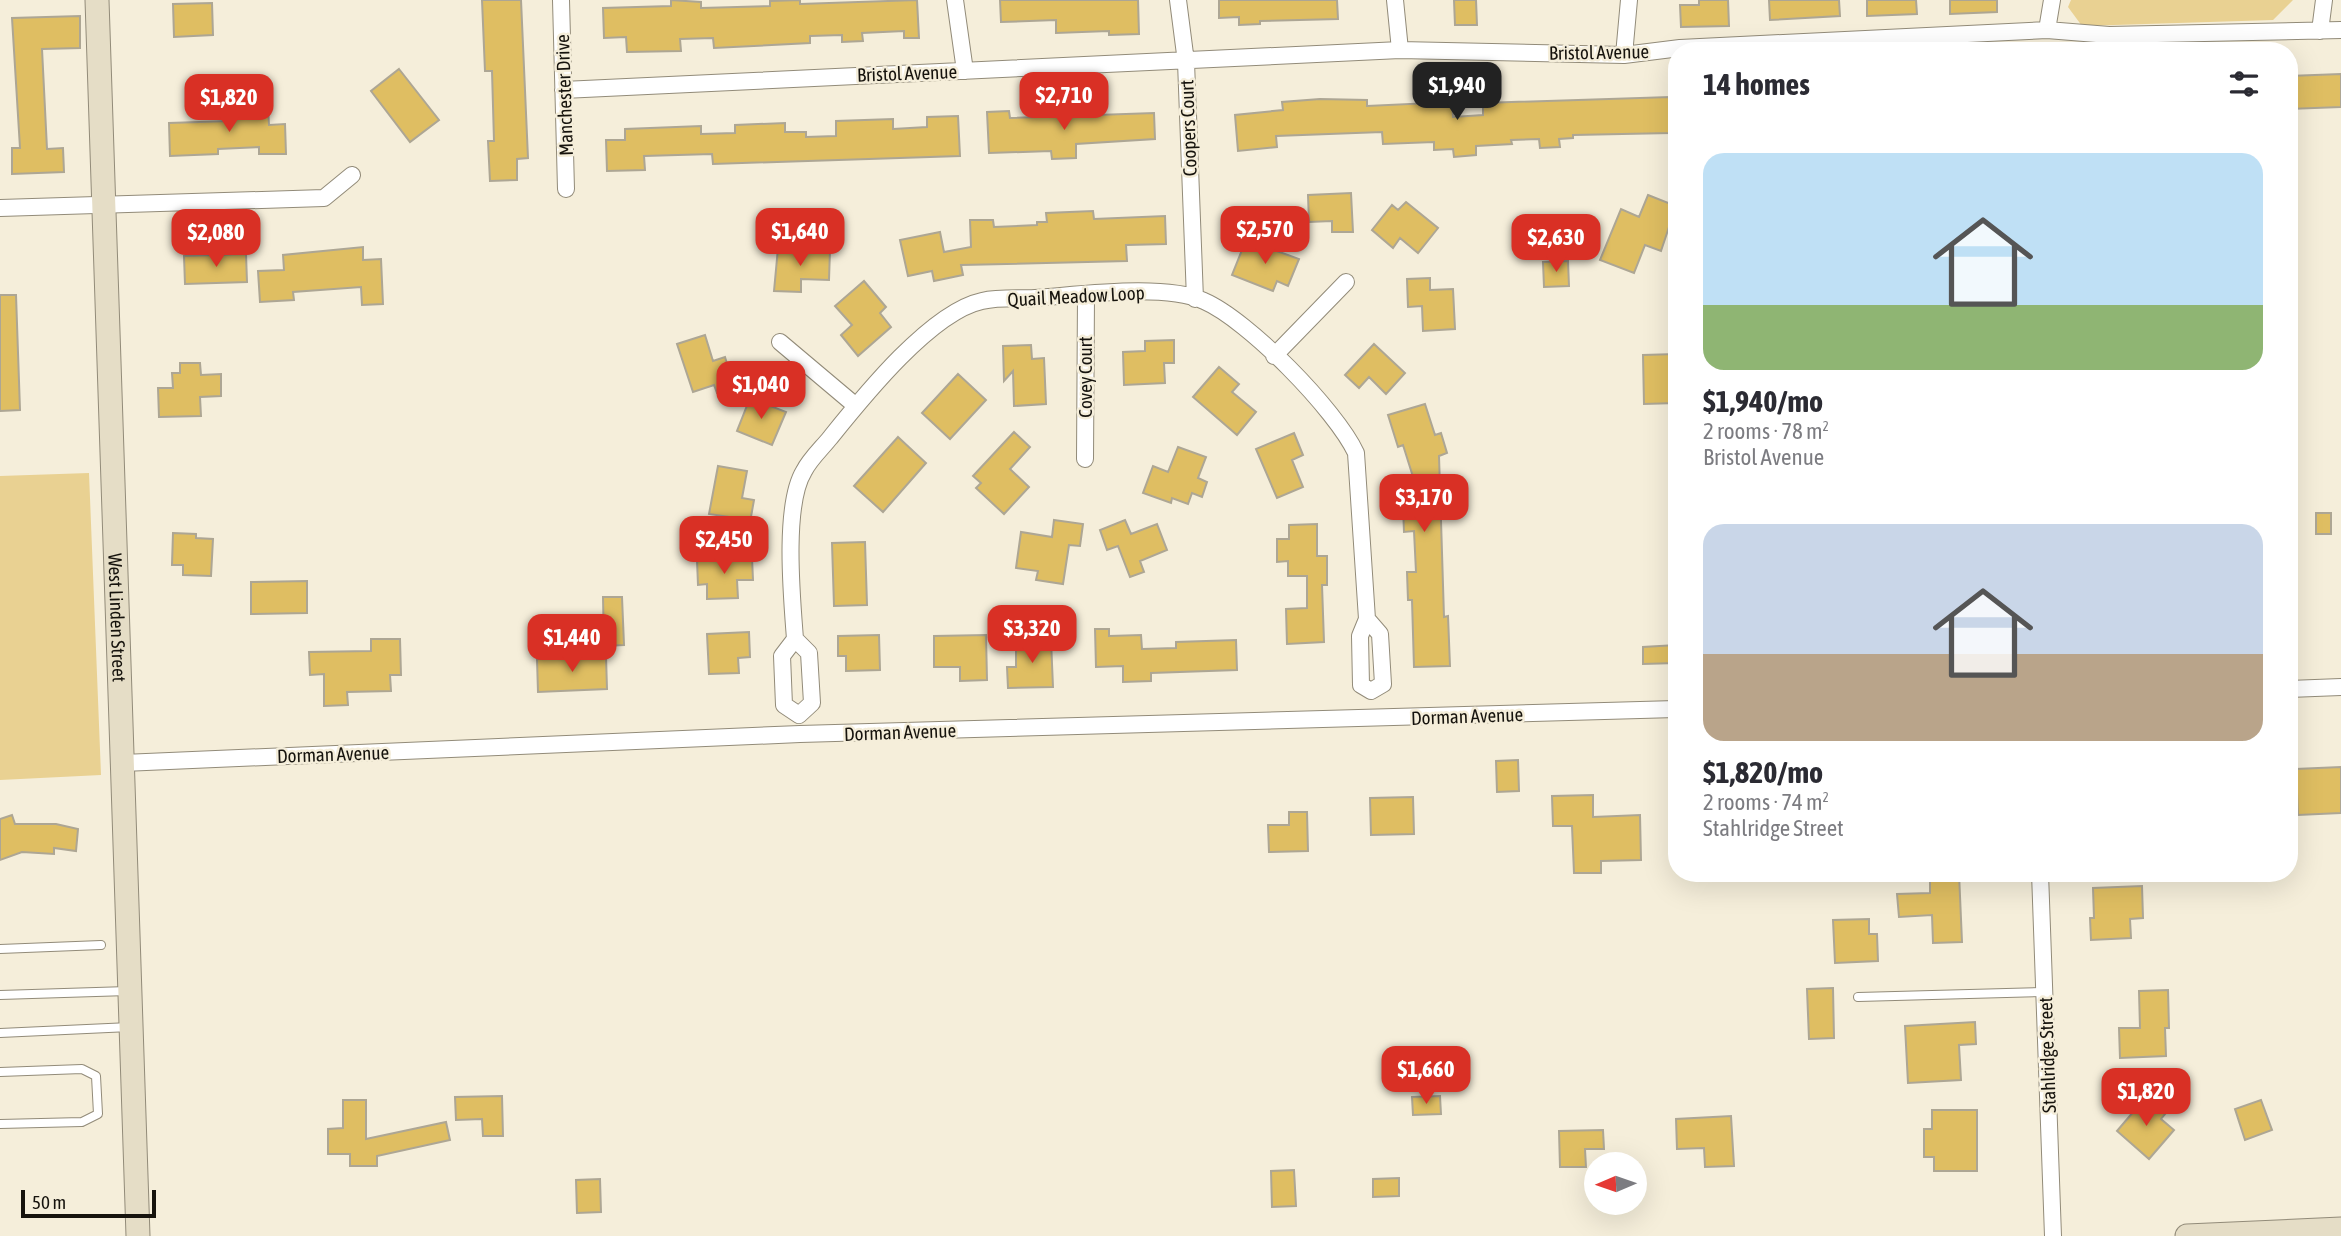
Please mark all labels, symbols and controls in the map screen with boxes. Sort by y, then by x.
street label: Manchester Drive [551,34,577,156]
street label: Bristol Avenue [1549,40,1649,64]
street label: Bristol Avenue [857,60,957,86]
pin: $1,940 [1400,62,1514,122]
icon: filters [2225,65,2263,103]
text: 14 homes [1703,67,1810,101]
pin: $2,710 [1007,72,1121,132]
text: $1,940 [1429,72,1486,98]
pin: $1,820 [172,74,286,134]
street label: Coopers Court [1175,79,1201,177]
text: $2,710 [1036,82,1093,108]
text: $1,820 [201,84,258,110]
icon: home [1920,199,2046,325]
pin: $2,570 [1208,206,1322,266]
pin: $1,640 [743,208,857,268]
pin: $2,080 [159,210,273,269]
pin: $2,630 [1499,215,1613,274]
text: $2,570 [1237,216,1294,242]
text: $1,640 [772,218,829,244]
text: $2,080 [188,219,245,245]
text: $2,630 [1528,224,1585,250]
street label: Quail Meadow Loop [1007,281,1145,311]
street label: Covey Court [1074,336,1096,418]
pin: $1,040 [704,362,818,421]
text: $1,040 [733,371,790,397]
text: $1,940/mo [1703,384,1823,418]
text: 2 rooms · 78 m² [1703,418,1829,444]
text: Bristol Avenue [1703,444,1824,470]
pin: $3,170 [1367,475,1481,534]
text: $3,170 [1396,484,1453,510]
pin: $2,450 [667,516,781,576]
text: $2,450 [696,526,753,552]
street label: West Linden Street [104,553,131,682]
icon: home [1920,570,2046,696]
pin: $3,320 [975,606,1089,665]
pin: $1,440 [515,614,629,674]
text: $3,320 [1004,615,1061,641]
text: $1,440 [544,624,601,650]
street label: Dorman Avenue [1411,703,1523,729]
street label: Dorman Avenue [844,719,956,745]
street label: Dorman Avenue [277,741,389,767]
text: $1,820/mo [1703,755,1823,789]
text: 2 rooms · 74 m² [1703,789,1829,815]
text: Stahlridge Street [1703,815,1844,841]
street label: Stahlridge Street [2034,997,2060,1113]
pin: $1,660 [1369,1046,1483,1106]
text: $1,660 [1398,1056,1455,1082]
pin: $1,820 [2089,1068,2203,1128]
text: $1,820 [2118,1078,2175,1104]
north arrow [1584,1152,1647,1214]
map controls [1584,1152,1647,1215]
scale bar [21,1187,156,1219]
text: 50 m [32,1191,66,1213]

